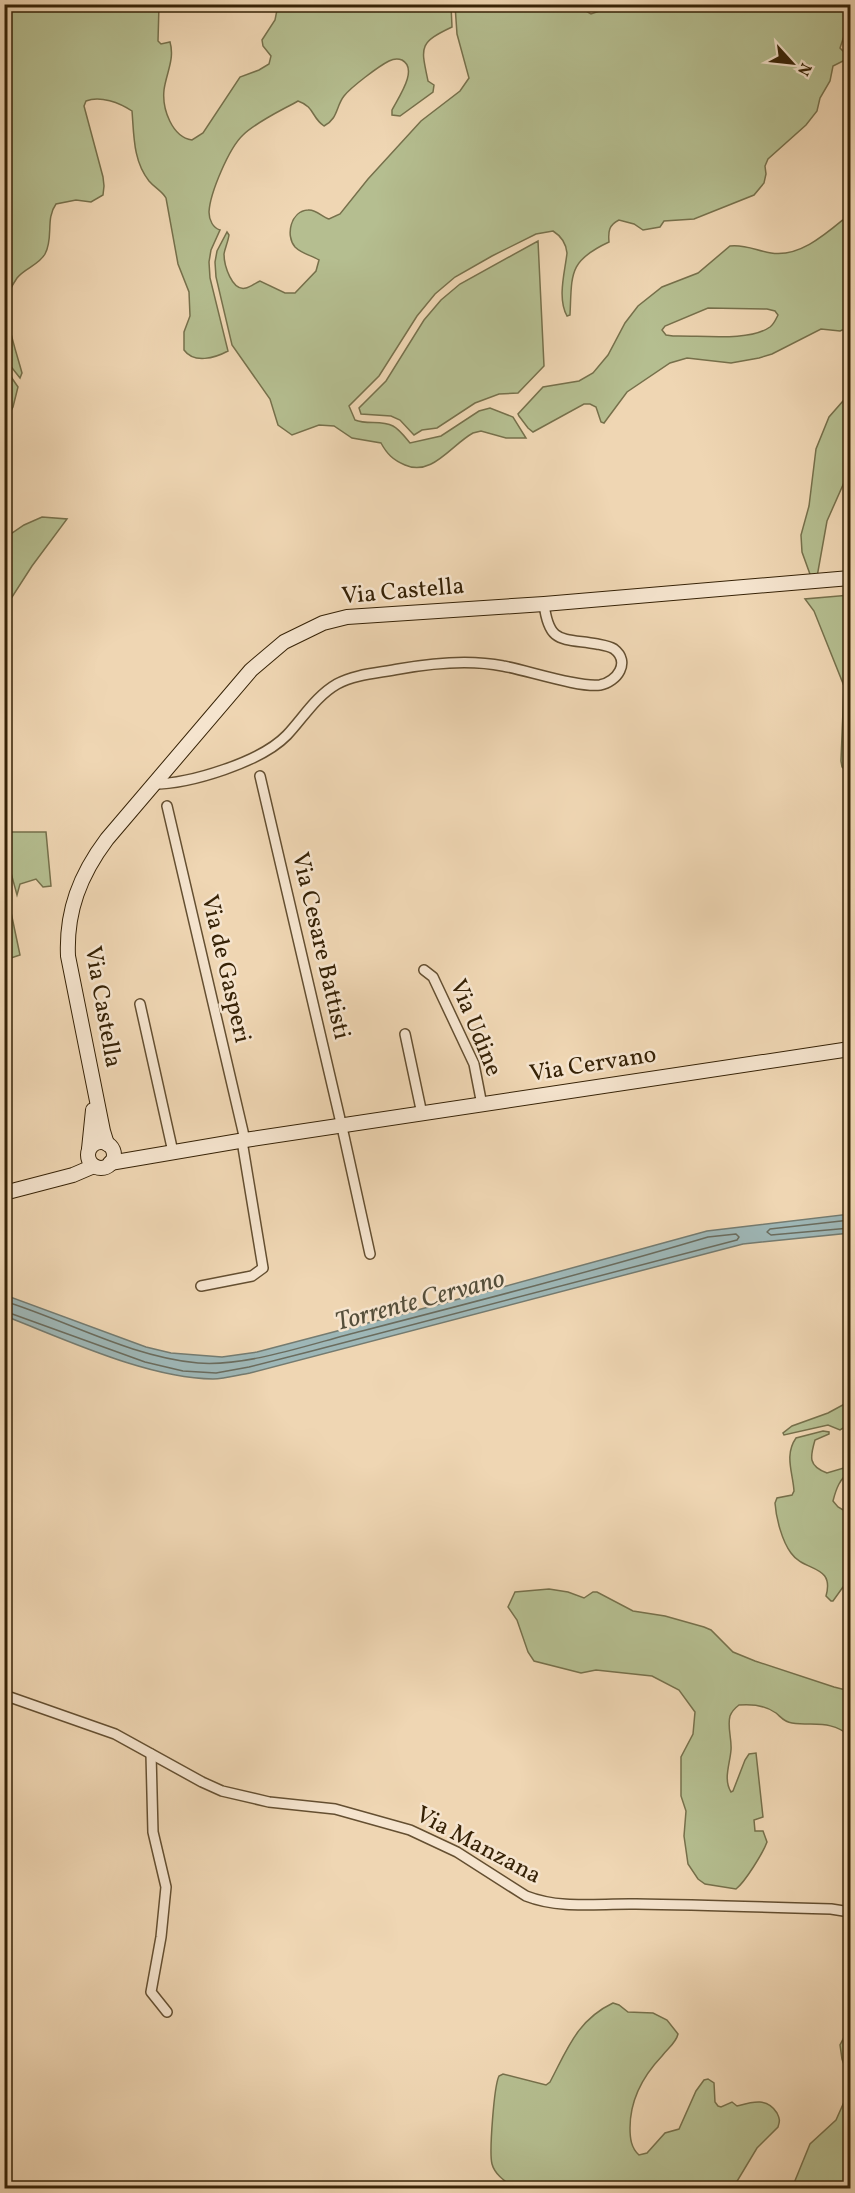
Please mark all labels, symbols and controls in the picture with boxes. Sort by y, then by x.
north arrow [762,33,822,93]
text: N [791,59,816,79]
street label: Via Castella [340,570,466,614]
street label: Via Cesare Battisti [282,849,358,1043]
street label: Via de Gasperi [191,892,259,1046]
street label: Via Castella [75,943,129,1071]
street label: Via Udine [440,974,510,1082]
street label: Via Cervano [527,1038,659,1092]
water label: Torrente Cervano [331,1261,509,1341]
street label: Via Manzana [409,1799,547,1893]

